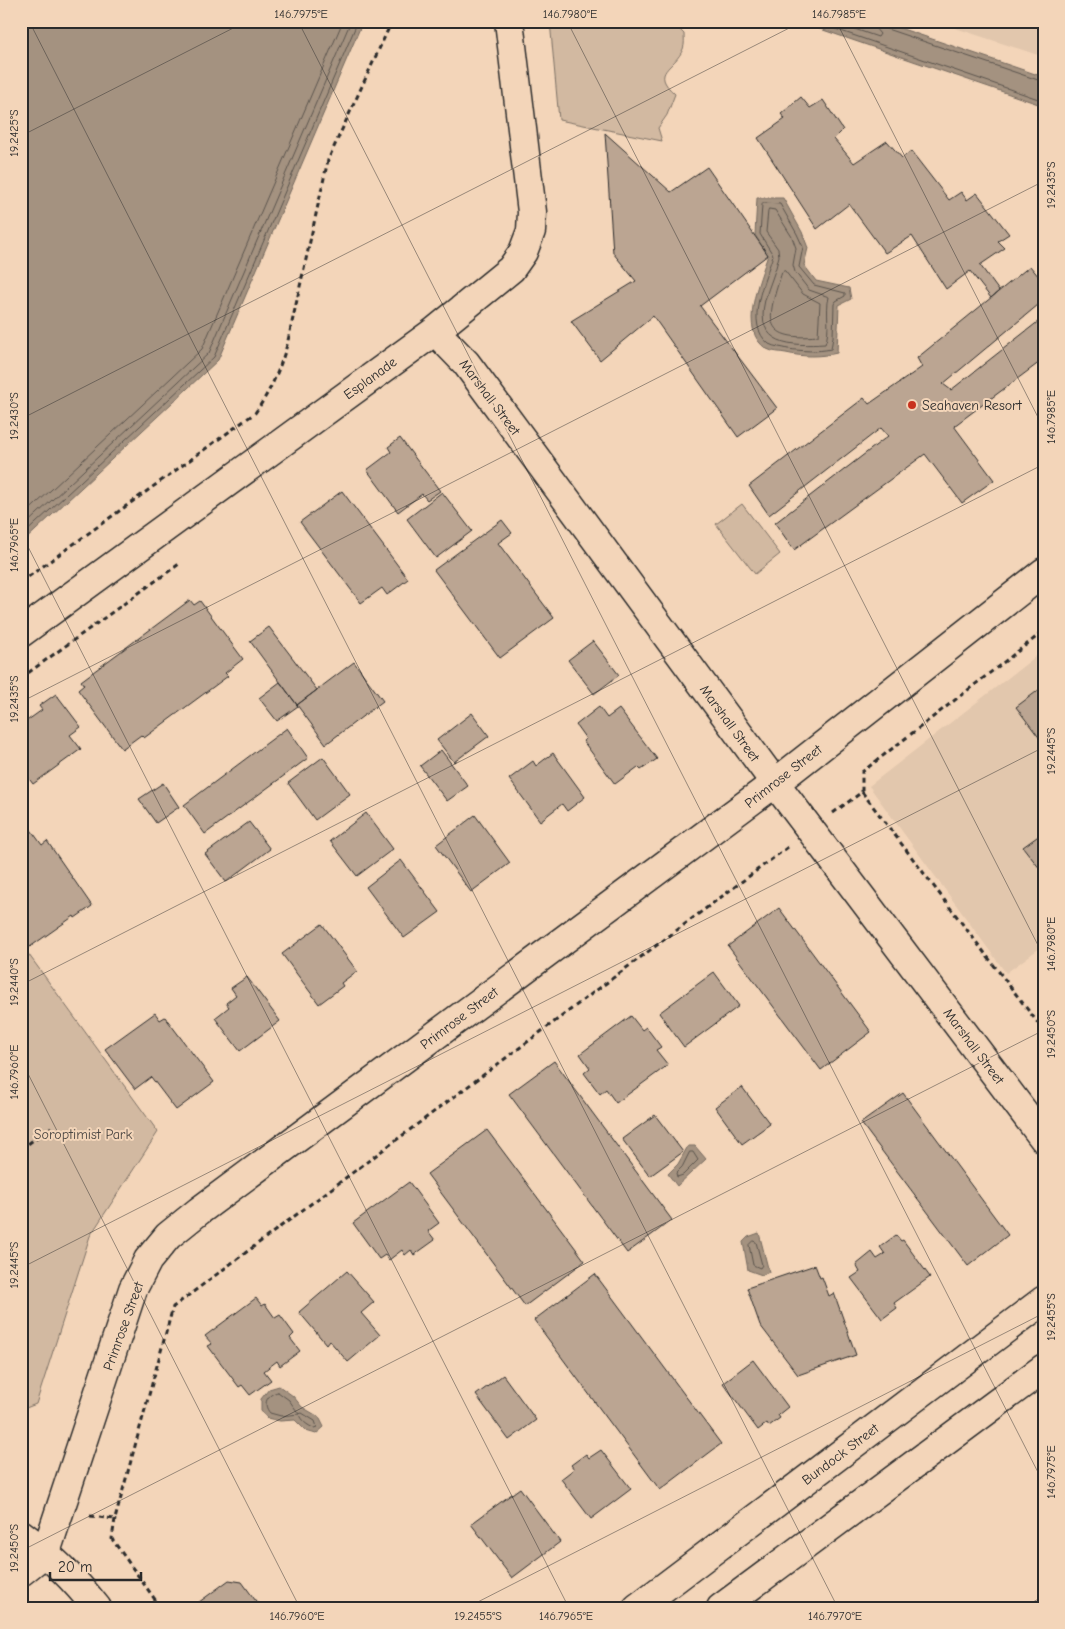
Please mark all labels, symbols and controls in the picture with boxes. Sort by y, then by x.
text: 146.7975°E [274,7,328,21]
text: 146.7980°E [543,7,597,21]
text: 146.7985°E [812,7,866,21]
text: 19.2425°S [7,109,21,157]
text: 19.2435°S [1044,161,1058,209]
street label: Esplanade [340,353,400,403]
street label: Marshall Street [455,356,524,440]
text: 146.7985°E [1044,390,1058,444]
text: 19.2430°S [7,392,21,440]
place label: Seahaven Resort [922,397,1023,414]
marker: Seahaven Resort [906,399,918,411]
text: 146.7965°E [7,518,21,572]
text: 19.2435°S [7,675,21,723]
street label: Marshall Street [696,682,764,766]
text: 19.2445°S [1044,727,1058,774]
street label: Primrose Street [741,740,826,812]
text: 146.7980°E [1044,917,1058,971]
text: 19.2440°S [7,958,21,1006]
street label: Primrose Street [417,983,502,1053]
street label: Marshall Street [939,1005,1008,1089]
text: 19.2450°S [1044,1009,1058,1058]
text: 146.7960°E [7,1045,21,1099]
park label: Soroptimist Park [34,1126,132,1143]
text: 19.2445°S [7,1241,21,1288]
street label: Primrose Street [100,1278,148,1373]
text: 19.2455°S [1044,1293,1058,1341]
street label: Bundock Street [799,1419,883,1489]
text: 146.7975°E [1044,1445,1058,1499]
text: 19.2450°S [7,1523,21,1572]
scale bar [50,1549,141,1581]
text: 20 m [58,1558,92,1576]
text: 146.7960°E [270,1609,324,1623]
text: 19.2455°S [454,1609,502,1623]
text: 146.7965°E [539,1609,593,1623]
text: 146.7970°E [808,1609,862,1623]

